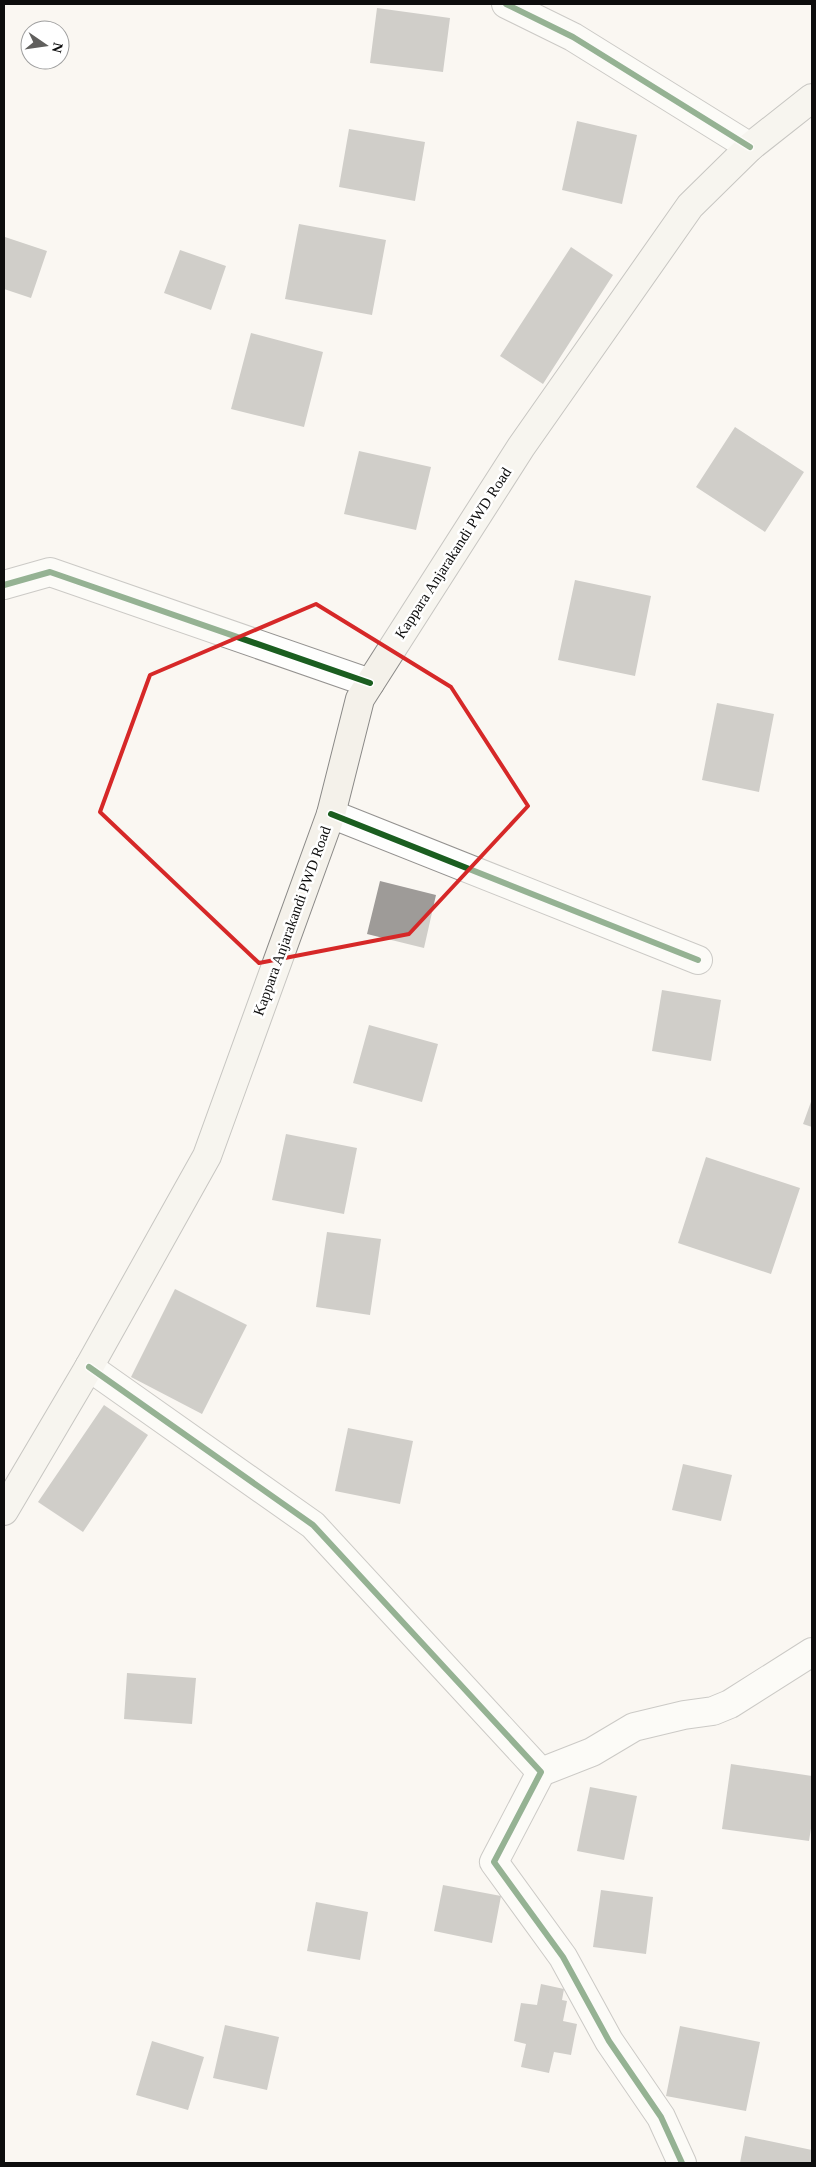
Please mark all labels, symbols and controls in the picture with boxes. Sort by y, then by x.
north arrow [20,20,70,70]
text: N [49,41,66,54]
street label: Kappara Anjarakandi PWD Road [392,464,515,641]
street label: Kappara Anjarakandi PWD Road [250,824,334,1018]

